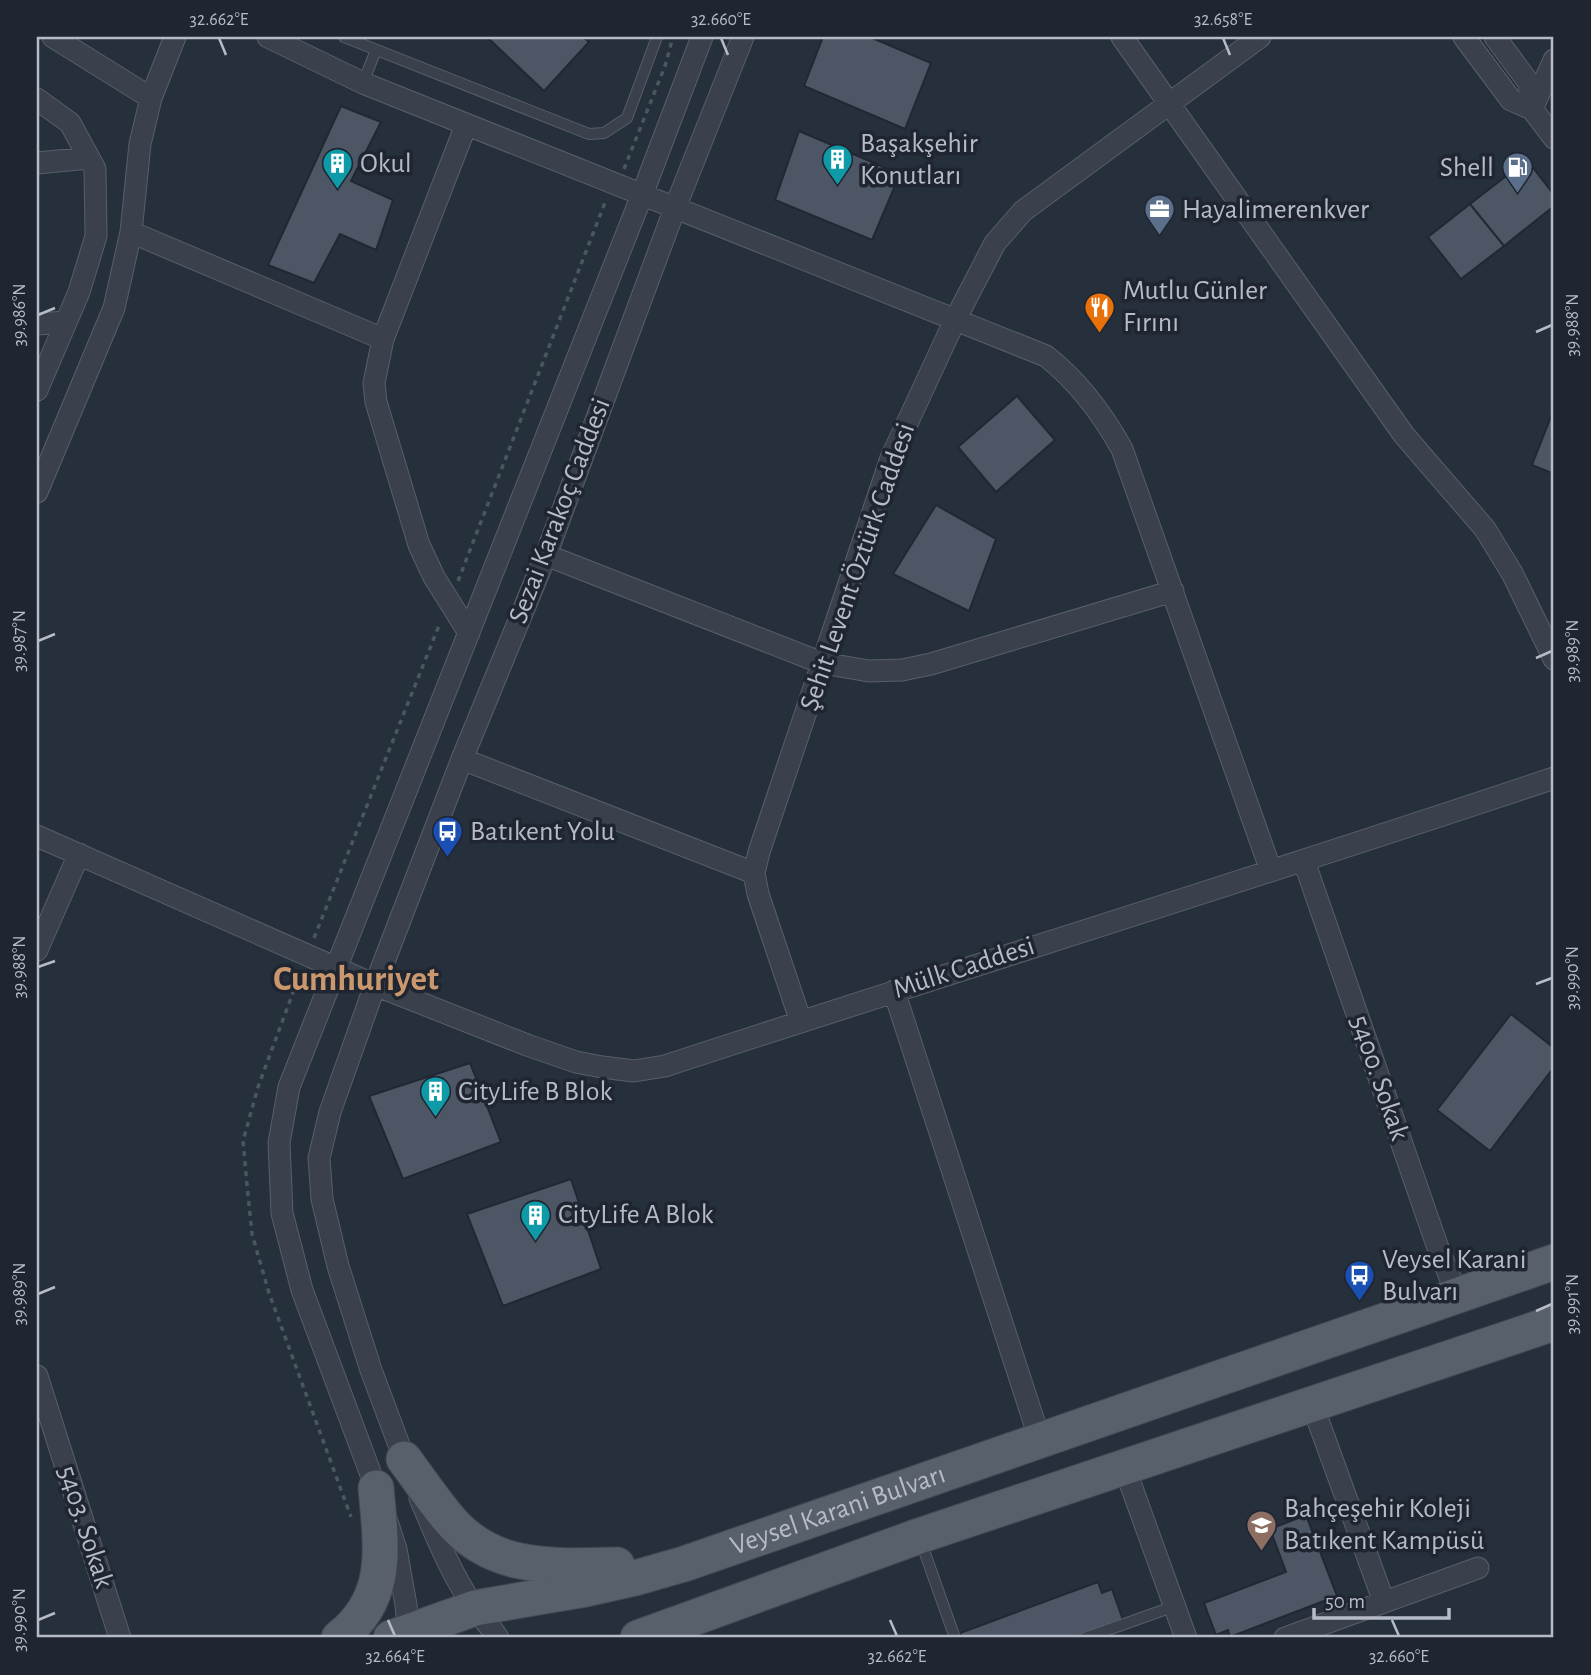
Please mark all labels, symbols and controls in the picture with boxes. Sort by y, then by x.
text: 32.662°E [190,11,249,29]
text: 32.660°E [691,11,751,29]
text: 32.658°E [1194,11,1252,29]
place label: Başakşehir Konutları [860,130,978,190]
building icon: Başakşehir Konutları [820,143,854,187]
building icon: Okul [320,147,354,191]
place label: Okul [360,150,412,178]
fuel station icon: Shell [1500,151,1534,195]
place label: Shell [1440,154,1494,182]
office icon: Hayalimerenkver [1142,193,1176,237]
place label: Hayalimerenkver [1182,196,1369,224]
place label: Mutlu Günler Fırını [1123,277,1267,337]
text: 39.986°N [11,283,29,347]
restaurant icon: Mutlu Günler Fırını [1083,290,1117,334]
text: 39.988°N [1564,293,1582,357]
street label: Sezai Karakoç Caddesi [504,395,616,627]
street label: Şehit Levent Öztürk Caddesi [794,419,920,714]
text: 39.987°N [11,610,29,672]
text: 39.989°N [1564,619,1582,683]
bus stop icon: Batıkent Yolu [430,815,464,859]
place label: Batıkent Yolu [470,818,615,846]
street label: Mülk Caddesi [890,932,1038,1004]
text: 39.988°N [11,935,29,999]
text: 39.990°N [1564,946,1582,1010]
district label: Cumhuriyet [273,962,439,997]
street label: 5400. Sokak [1345,1012,1413,1144]
building icon: CityLife B Blok [418,1075,452,1119]
place label: CityLife B Blok [458,1078,613,1106]
building icon: CityLife A Blok [518,1198,552,1242]
place label: CityLife A Blok [558,1201,714,1229]
place label: Veysel Karani Bulvarı [1382,1246,1527,1306]
bus stop icon: Veysel Karani Bulvarı [1342,1259,1376,1303]
text: 39.989°N [11,1262,29,1326]
text: 39.991°N [1564,1274,1582,1334]
street label: Veysel Karani Bulvarı [727,1460,949,1561]
street label: 5403. Sokak [52,1462,118,1592]
place label: Bahçeşehir Koleji Batıkent Kampüsü [1284,1495,1484,1555]
school or university icon: Bahçeşehir Koleji Batıkent Kampüsü [1244,1508,1278,1552]
scale bar [1314,1577,1449,1621]
text: 39.990°N [11,1588,29,1652]
text: 50 m [1325,1591,1365,1612]
text: 32.664°E [365,1648,425,1666]
text: 32.662°E [868,1648,927,1666]
text: 32.660°E [1369,1648,1429,1666]

